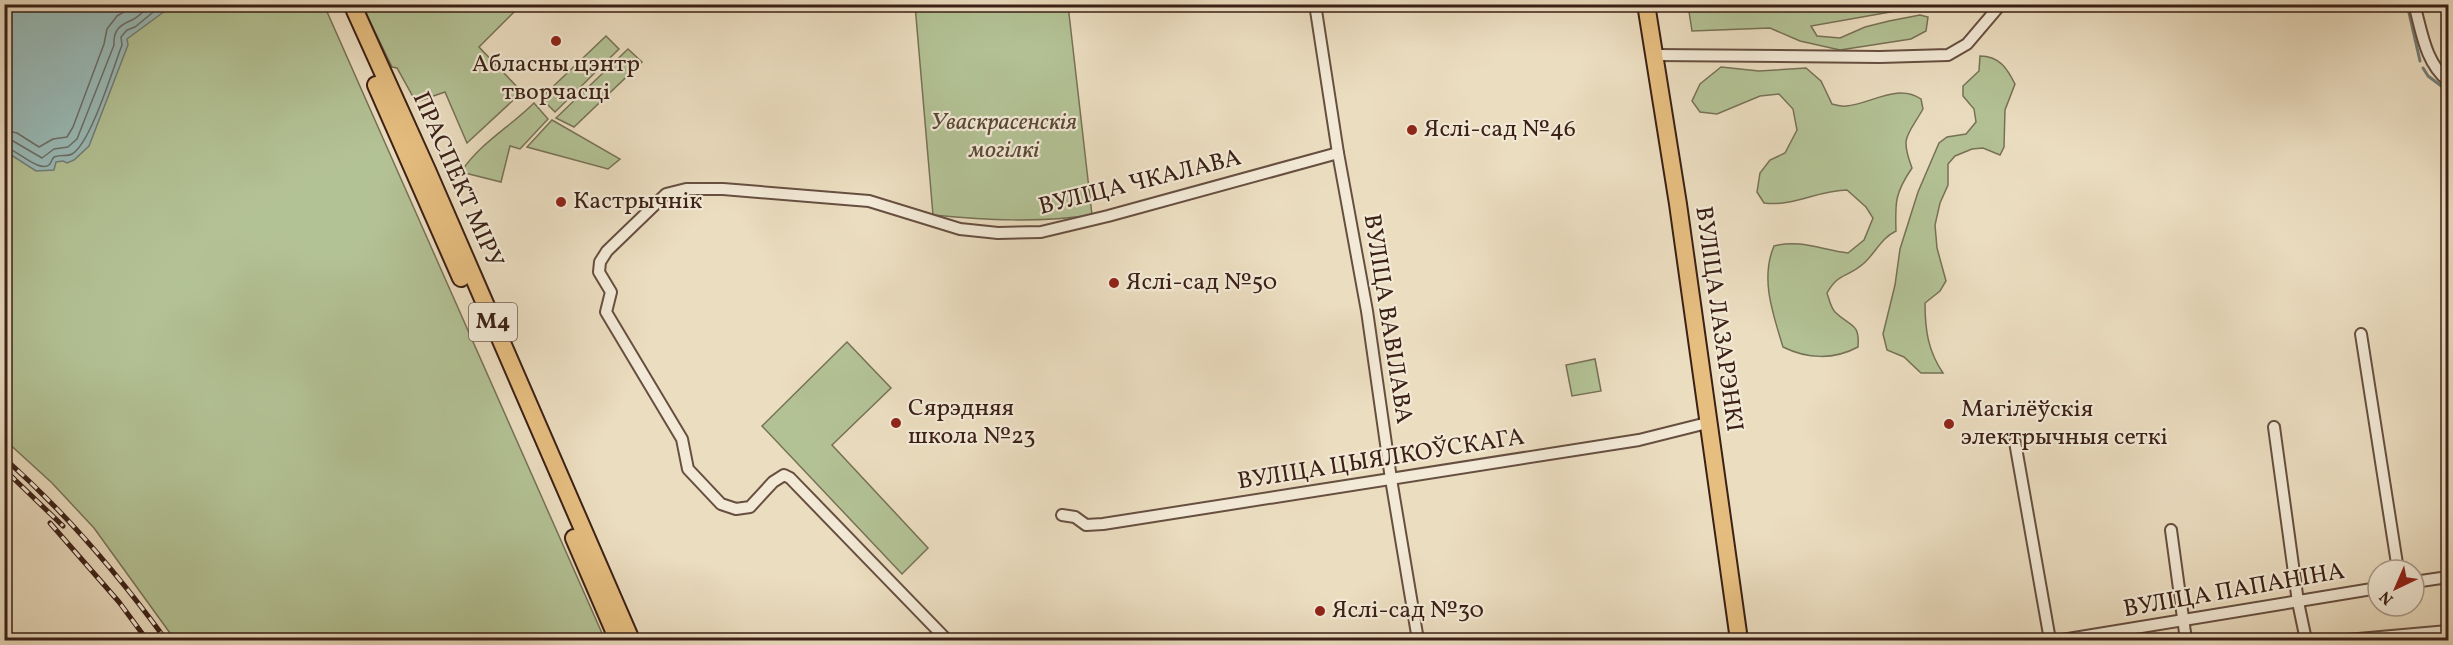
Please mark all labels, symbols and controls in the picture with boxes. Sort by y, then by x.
marker: Абласны цэнтр творчасці [549,34,563,48]
place label: Абласны цэнтр творчасці [472,48,640,110]
street label: ПРАСПЕКТ МІРУ [403,87,511,274]
park label: Уваскрасенскія могілкі [931,106,1077,168]
place label: Яслі-сад №46 [1424,113,1576,147]
marker: Яслі-сад №46 [1405,123,1419,137]
street label: ВУЛІЦА ЧКАЛАВА [1035,141,1245,225]
place label: Кастрычнік [573,185,703,219]
marker: Кастрычнік [554,195,568,209]
street label: ВУЛІЦА ЛАЗАРЭНКІ [1685,204,1751,434]
street label: ВУЛІЦА ВАВІЛАВА [1354,212,1420,426]
place label: Яслі-сад №50 [1126,266,1277,300]
marker: Яслі-сад №50 [1107,276,1121,290]
road number: М4 [469,303,517,341]
place label: Сярэдняя школа №23 [908,392,1036,454]
place label: Магілёўскія электрычныя сеткі [1961,393,2168,455]
marker: Сярэдняя школа №23 [889,416,903,430]
marker: Магілёўскія электрычныя сеткі [1942,417,1956,431]
street label: ВУЛІЦА ЦЫЯЛКОЎСКАГА [1235,421,1527,499]
street label: ВУЛІЦА ПАПАНІНА [2121,555,2347,627]
north arrow [2366,558,2426,618]
text: N [2375,585,2399,609]
place label: Яслі-сад №30 [1332,594,1484,628]
marker: Яслі-сад №30 [1313,604,1327,618]

